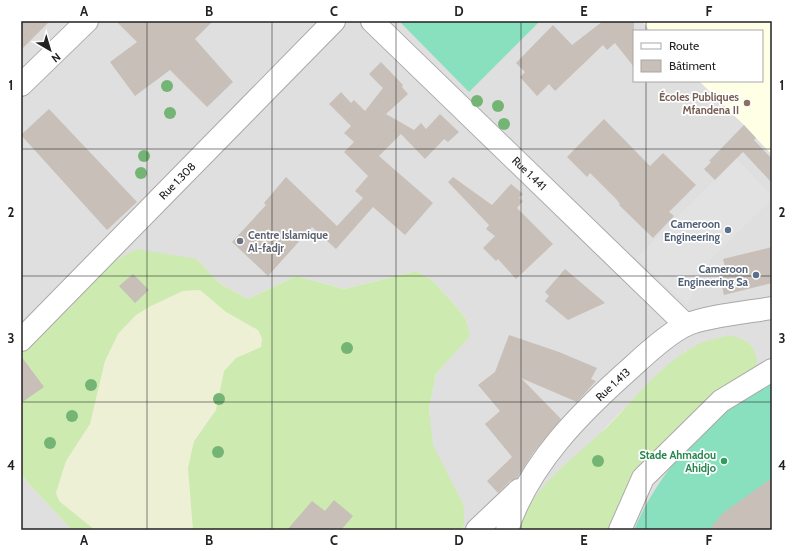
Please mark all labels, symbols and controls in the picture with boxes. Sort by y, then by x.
text: A [80,3,89,19]
text: B [205,3,213,19]
text: C [330,3,338,19]
text: D [454,3,464,19]
text: E [580,3,588,19]
text: F [706,3,713,19]
north arrow [30,30,70,70]
legend [633,30,763,82]
text: Route [669,38,699,53]
text: N [49,50,64,66]
text: Bâtiment [669,58,716,73]
text: 1 [9,77,13,93]
text: 1 [780,77,784,93]
place label: Écoles Publiques Mfandena II [659,90,739,117]
marker: Écoles Publiques Mfandena II [742,98,752,108]
street label: Rue 1.441 [509,153,550,193]
street label: Rue 1.308 [156,159,198,202]
text: 2 [8,204,15,220]
text: 2 [779,204,786,220]
place label: Cameroon Engineering [664,217,720,244]
marker: Cameroon Engineering [723,225,733,235]
place label: Centre Islamique Al-fadjr [248,228,328,255]
marker: Centre Islamique Al-fadjr [235,236,245,246]
place label: Cameroon Engineering Sa [678,262,749,289]
marker: Cameroon Engineering Sa [751,270,761,280]
text: 3 [7,330,15,346]
text: 3 [778,330,786,346]
street label: Rue 1.413 [593,365,633,404]
place label: Stade Ahmadou Ahidjo [639,448,716,475]
marker: Stade Ahmadou Ahidjo [719,456,729,466]
text: 4 [7,457,15,473]
text: 4 [778,457,786,473]
text: A [80,532,89,548]
text: B [205,532,213,548]
text: C [330,532,338,548]
text: D [454,532,464,548]
text: E [580,532,588,548]
text: F [706,532,713,548]

